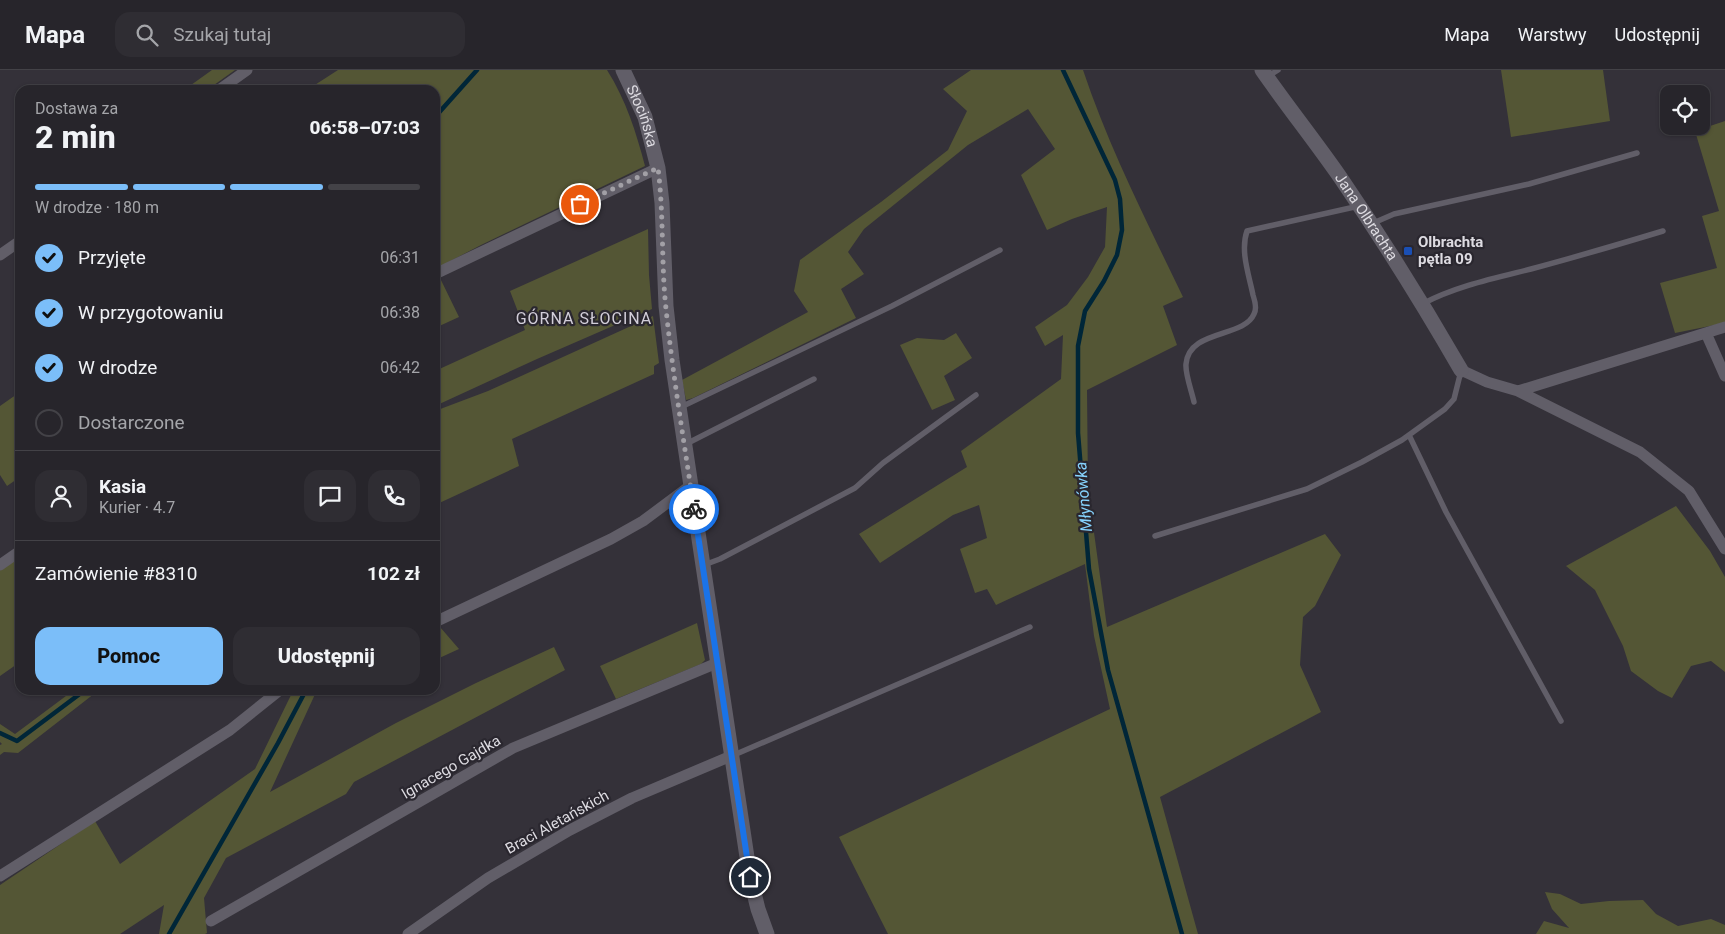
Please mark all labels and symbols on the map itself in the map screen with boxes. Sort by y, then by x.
street label: Słocińska [622,82,661,149]
street label: Jana Olbrachta [1331,169,1402,264]
pin [559,183,601,225]
place label: Olbrachta pętla 09 [1418,233,1483,268]
marker: Olbrachta pętla 09 [1402,245,1414,257]
district label: GÓRNA SŁOCINA [516,308,652,328]
water label: Młynówka [1071,461,1096,533]
courier [669,484,719,534]
street label: Ignacego Gajdka [398,731,504,803]
street label: Braci Aletańskich [502,786,612,858]
pin [729,856,771,898]

